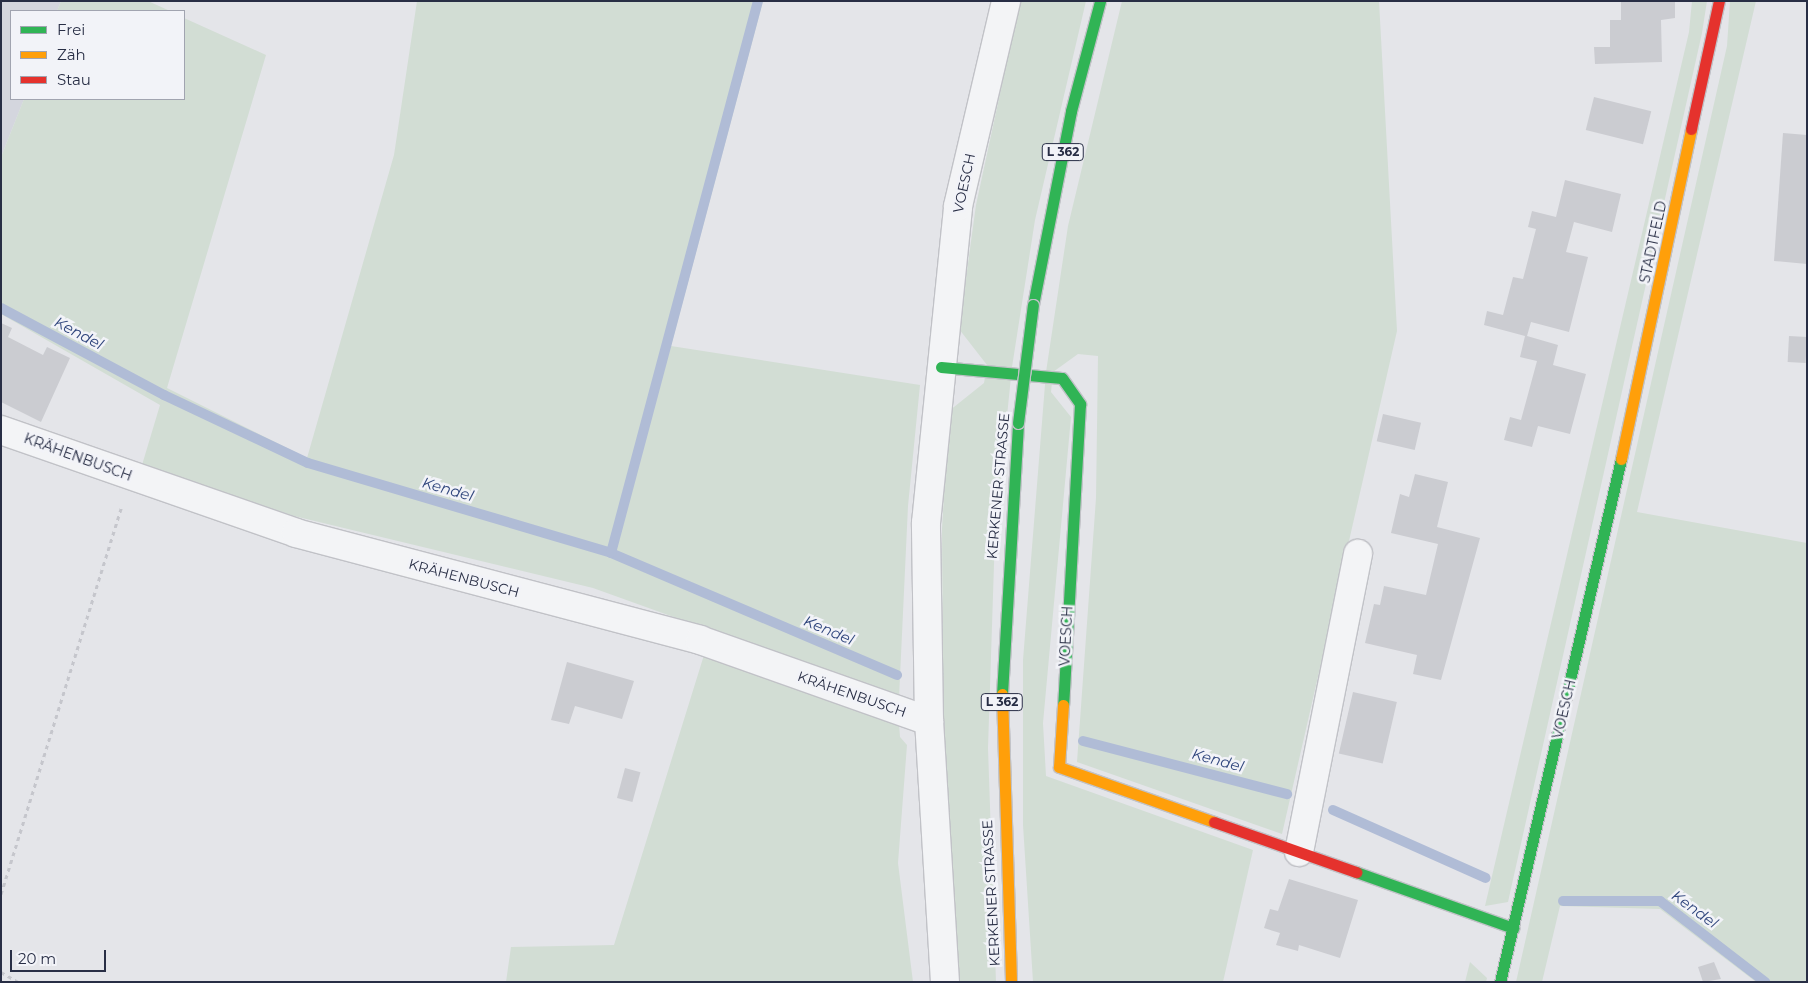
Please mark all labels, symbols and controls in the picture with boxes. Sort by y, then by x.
legend [10,10,185,100]
text: Frei [57,20,85,39]
text: Zäh [57,45,86,64]
text: Stau [57,70,91,89]
road number: L 362 [1042,142,1084,162]
street label: VOESCH [949,152,979,214]
street label: STADTFELD [1636,199,1670,285]
water label: Kendel [51,313,107,353]
street label: KERKENER STRASSE [983,412,1013,560]
street label: KRÄHENBUSCH [22,430,134,484]
water label: Kendel [420,473,476,505]
street label: KRÄHENBUSCH [407,555,521,601]
street label: VOESCH [1056,605,1076,667]
water label: Kendel [801,611,857,649]
street label: KRÄHENBUSCH [795,668,909,720]
street label: VOESCH [1549,678,1579,740]
road number: L 362 [981,692,1023,712]
water label: Kendel [1190,744,1246,776]
street label: KERKENER STRASSE [979,819,1003,967]
water label: Kendel [1668,886,1722,932]
scale bar [12,940,109,972]
text: 20 m [18,949,56,968]

